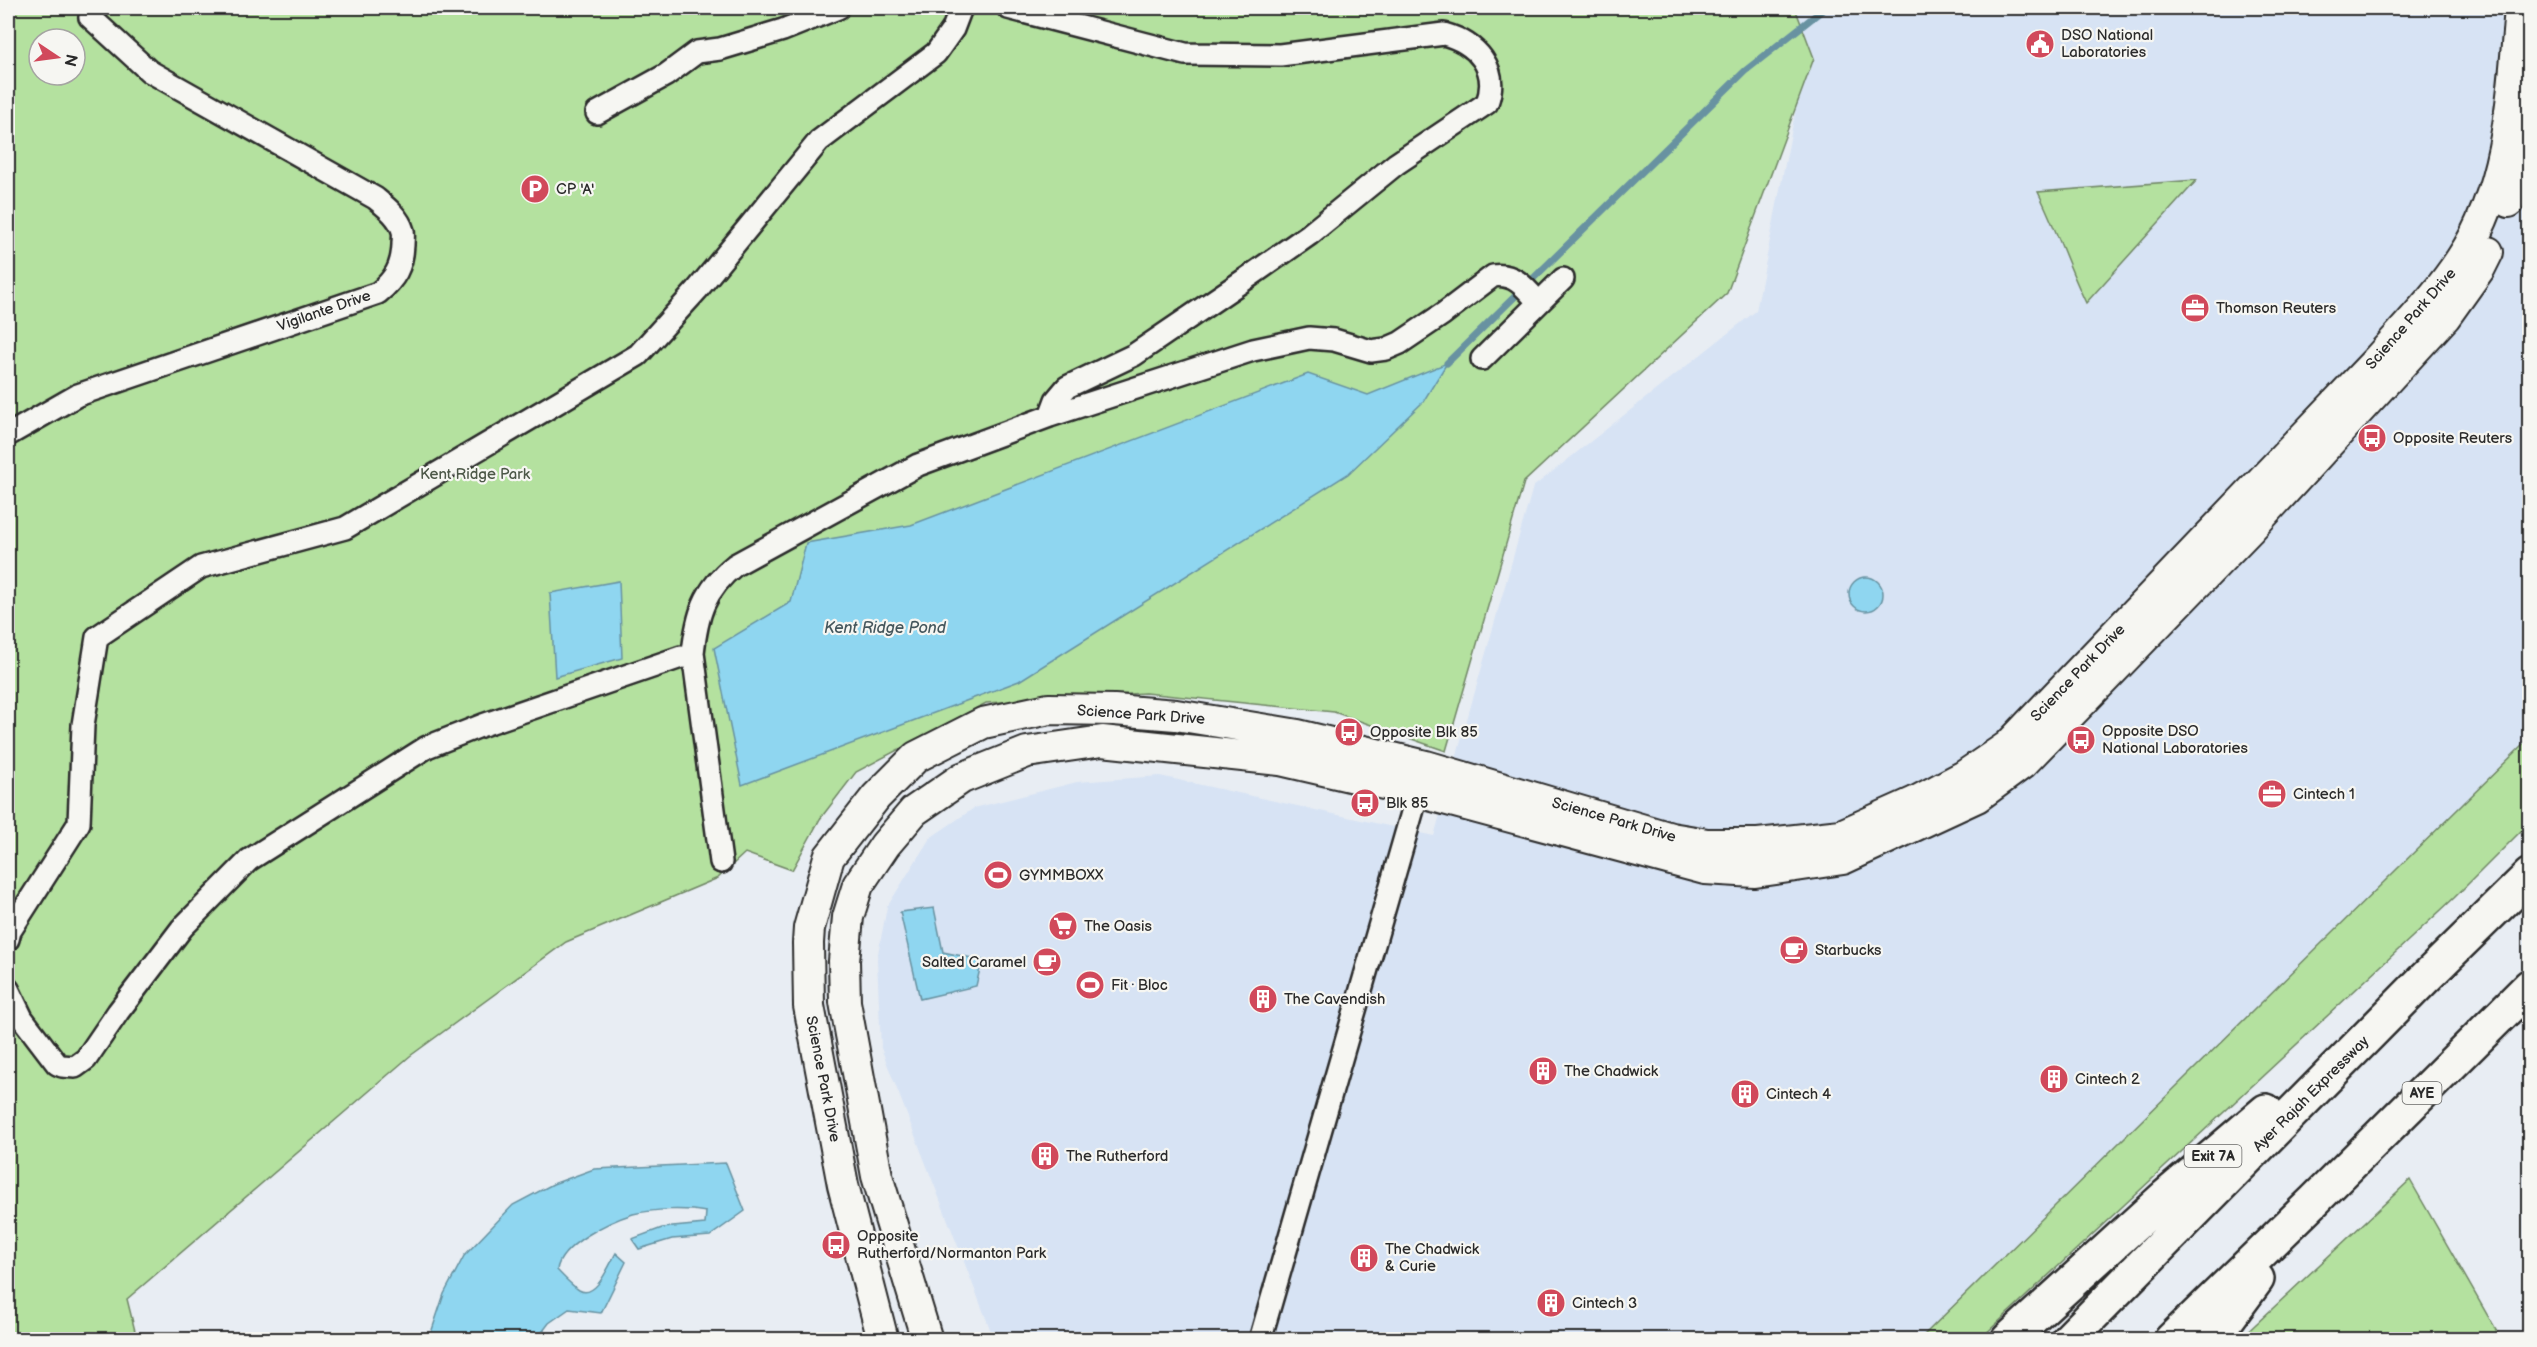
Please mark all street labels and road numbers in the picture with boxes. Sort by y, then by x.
street label: Science Park Drive [2362,264,2460,374]
street label: Vigilante Drive [275,286,373,336]
street label: Science Park Drive [2027,620,2129,726]
street label: Science Park Drive [1076,701,1206,729]
street label: Science Park Drive [1550,793,1678,847]
street label: Science Park Drive [801,1014,845,1144]
street label: Ayer Rajah Expressway [2249,1032,2373,1156]
road number: AYE [2402,1082,2442,1104]
road number: Exit 7A [2184,1145,2242,1167]

